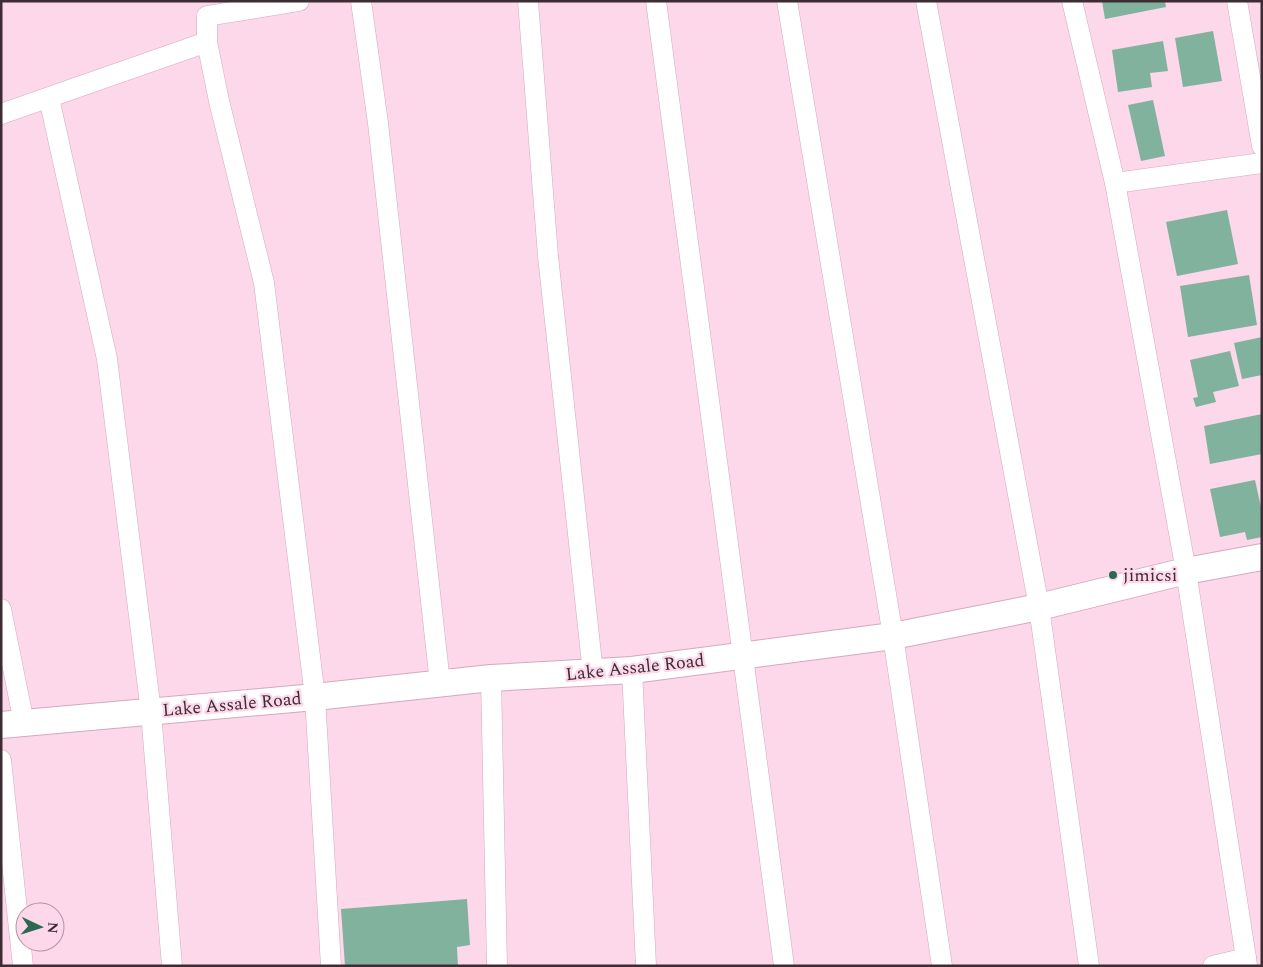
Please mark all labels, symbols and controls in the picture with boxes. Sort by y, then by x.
place label: jimicsi [1123,562,1177,589]
marker: jimicsi [1107,569,1119,581]
street label: Lake Assale Road [564,647,706,688]
street label: Lake Assale Road [161,685,303,724]
north arrow [15,902,65,952]
text: N [42,921,63,934]

